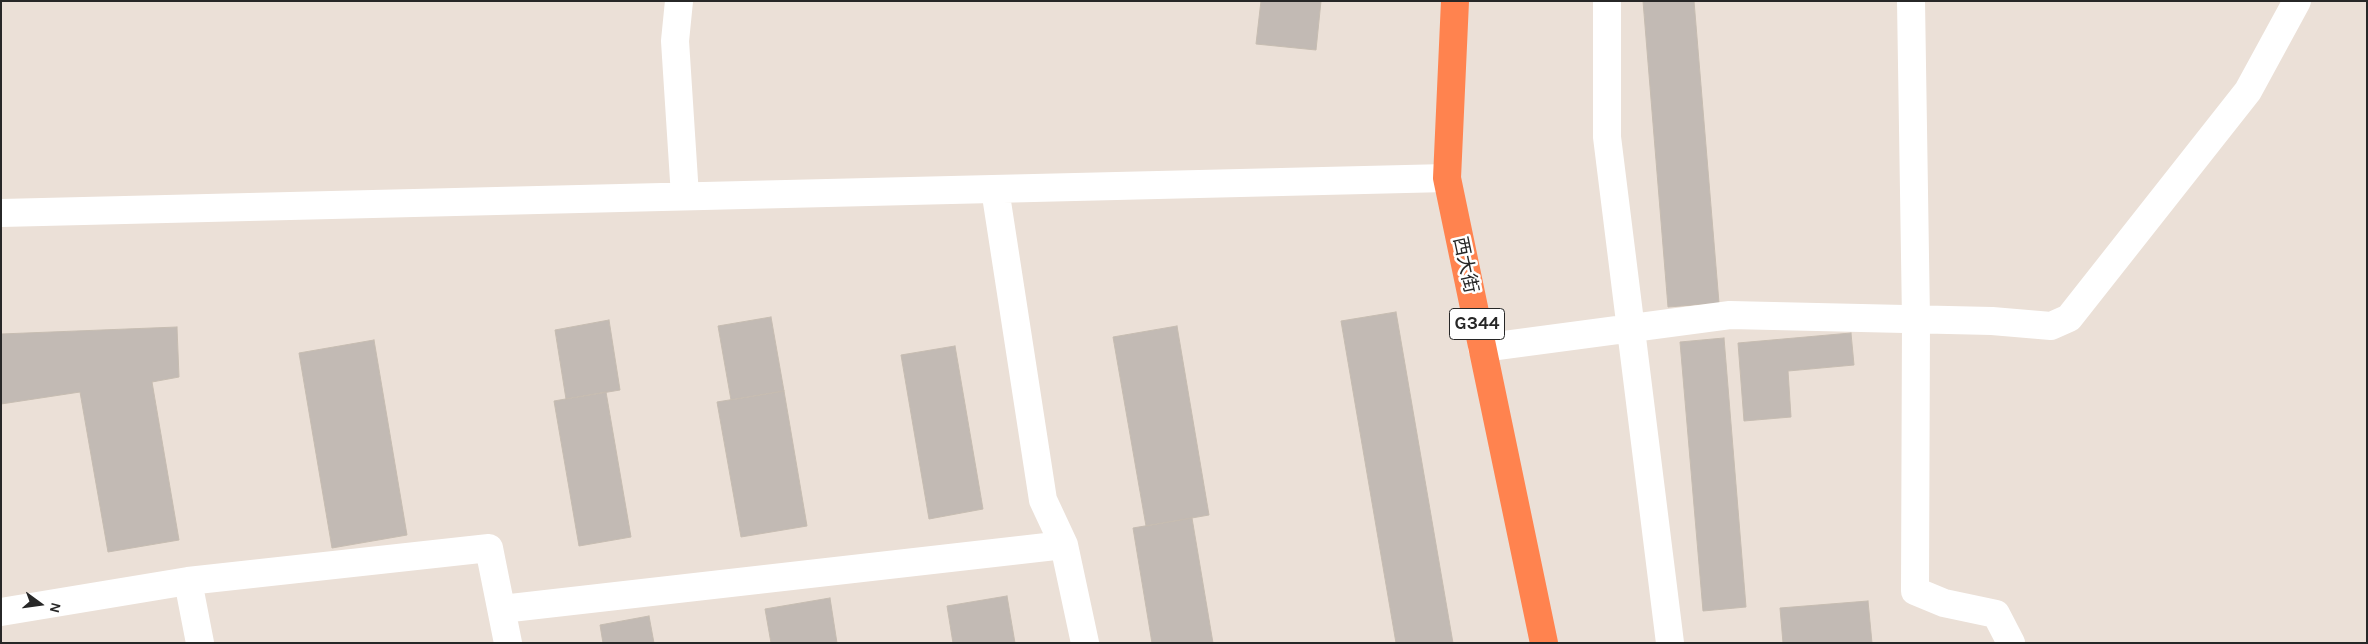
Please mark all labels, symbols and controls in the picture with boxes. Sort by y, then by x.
street label: 西大街 [1448,235,1482,295]
road number: G344 [1450,308,1504,339]
north arrow [15,579,65,629]
text: N [46,601,65,615]

